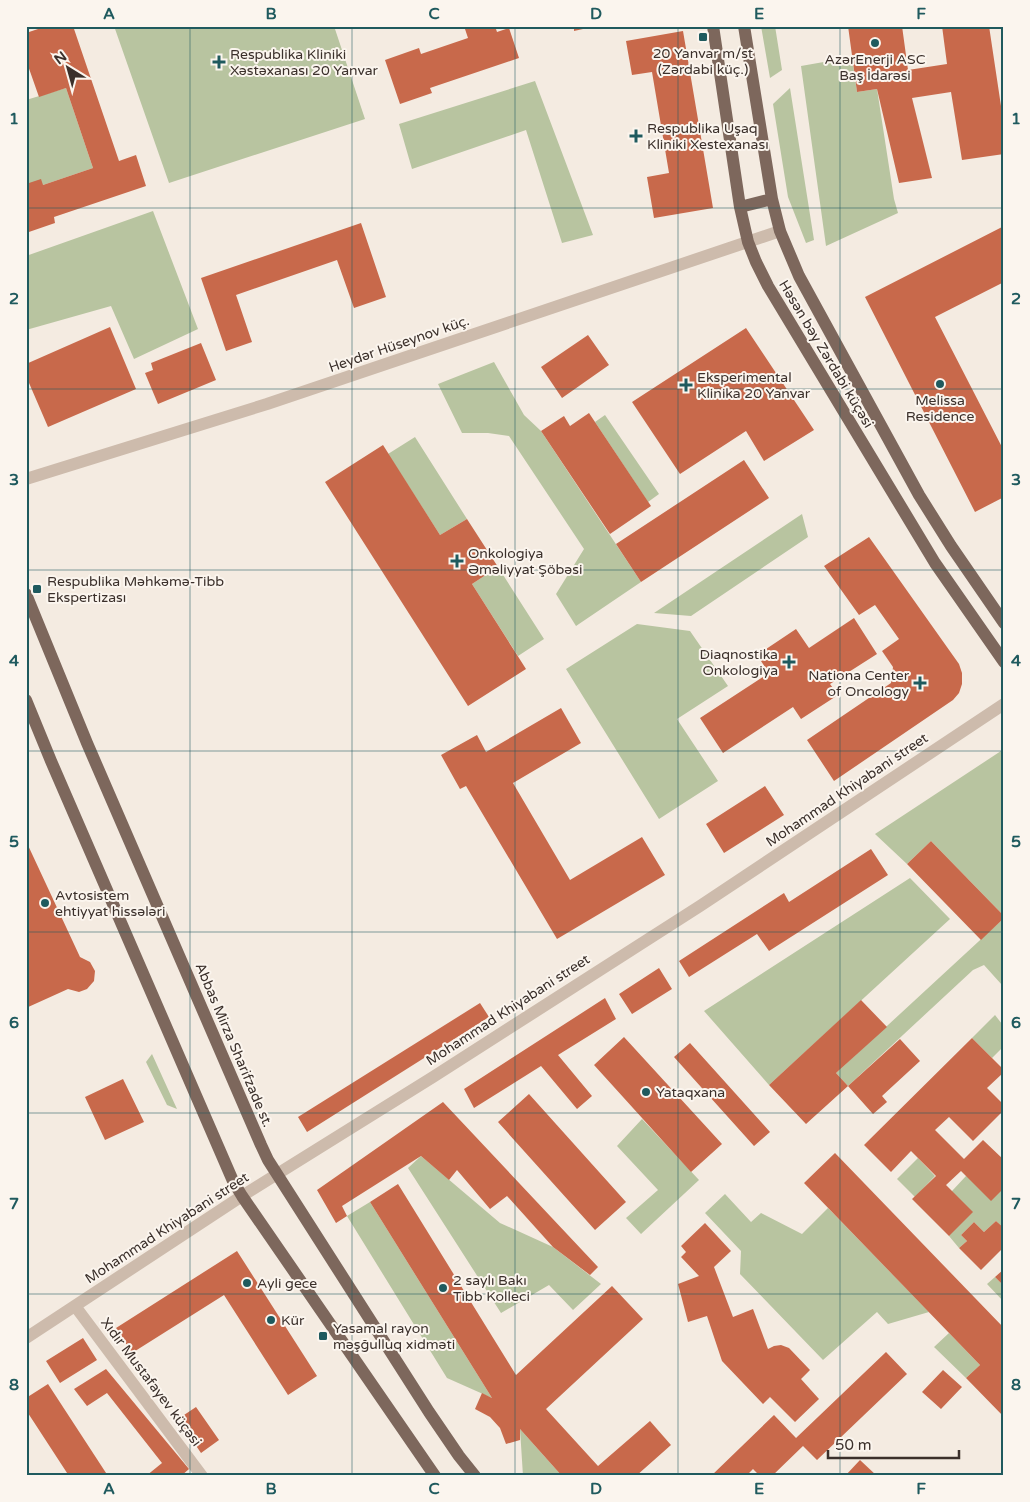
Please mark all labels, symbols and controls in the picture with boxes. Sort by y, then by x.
text: A [103,4,115,24]
text: B [265,4,277,24]
text: C [428,4,440,24]
text: D [590,4,602,24]
text: E [754,4,764,24]
text: F [916,4,926,24]
marker: 20 Yanvar m/st (Zərdabi küç.) [697,31,709,43]
marker: AzərEnerji ASC Baş İdarəsi [869,37,881,49]
north arrow [42,42,92,92]
place label: 20 Yanvar m/st (Zərdabi küç.) [653,45,754,78]
place label: Respublika Kliniki Xəstəxanası 20 Yanvar [230,46,379,79]
text: N [51,48,70,68]
place label: AzərEnerji ASC Baş İdarəsi [825,51,926,84]
marker: Respublika Kliniki Xəstəxanası 20 Yanvar [212,55,226,69]
text: 1 [9,109,19,129]
text: 1 [1011,109,1021,129]
place label: Respublika Uşaq Kliniki Xestexanası [647,120,769,153]
marker: Respublika Uşaq Kliniki Xestexanası [629,129,643,143]
street label: Həsən bəy Zərdabi küçəsi [775,277,877,431]
text: 2 [9,289,19,309]
text: 2 [1011,289,1021,309]
street label: Heydər Hüseynov küç. [326,312,472,376]
place label: Eksperimental Klinika 20 Yanvar [697,369,811,402]
marker: Eksperimental Klinika 20 Yanvar [679,378,693,392]
marker: Melissa Residence [934,378,946,390]
place label: Melissa Residence [906,392,974,425]
text: 3 [9,470,19,490]
text: 3 [1011,470,1021,490]
place label: Onkologiya Əməliyyat Şöbəsi [468,545,582,578]
marker: Onkologiya Əməliyyat Şöbəsi [450,554,464,568]
place label: Respublika Məhkəmə-Tibb Ekspertizası [47,573,224,606]
marker: Respublika Məhkəmə-Tibb Ekspertizası [31,583,43,595]
place label: Diaqnostika Onkologiya [700,646,778,679]
text: 4 [9,651,19,671]
text: 4 [1011,651,1021,671]
marker: Diaqnostika Onkologiya [782,655,796,669]
place label: Nationa Center of Oncology [808,667,910,700]
marker: Nationa Center of Oncology [913,676,927,690]
street label: Mohammad Khiyabani street [763,729,932,851]
text: 5 [9,832,19,852]
text: 5 [1011,832,1021,852]
place label: Avtosistem ehtiyyat hissələri [55,887,165,920]
marker: Avtosistem ehtiyyat hissələri [39,897,51,909]
street label: Mohammad Khiyabani street [423,950,594,1069]
street label: Abbas Mirza Sharifzade st. [192,960,276,1130]
text: 6 [9,1013,19,1033]
text: 6 [1011,1013,1021,1033]
place label: Yataqxana [656,1084,725,1101]
marker: Yataqxana [640,1086,652,1098]
street label: Mohammad Khiyabani street [82,1168,253,1287]
text: 7 [9,1194,19,1214]
text: 7 [1011,1194,1021,1214]
place label: 2 saylı Bakı Tibb Kolleci [453,1272,530,1305]
place label: Ayli gece [257,1275,317,1292]
marker: Ayli gece [241,1277,253,1289]
marker: 2 saylı Bakı Tibb Kolleci [437,1282,449,1294]
place label: Kür [281,1312,305,1329]
street label: Xıdır Mustafayev küçəsi [97,1314,205,1450]
marker: Kür [265,1314,277,1326]
place label: Yasamal rayon məşğulluq xidməti [333,1320,455,1353]
marker: Yasamal rayon məşğulluq xidməti [317,1330,329,1342]
text: 8 [9,1375,19,1395]
text: 8 [1011,1375,1021,1395]
scale bar [828,1427,959,1459]
text: 50 m [835,1436,872,1454]
text: A [103,1479,115,1499]
text: B [265,1479,277,1499]
text: C [428,1479,440,1499]
text: D [590,1479,602,1499]
text: E [754,1479,764,1499]
text: F [916,1479,926,1499]

